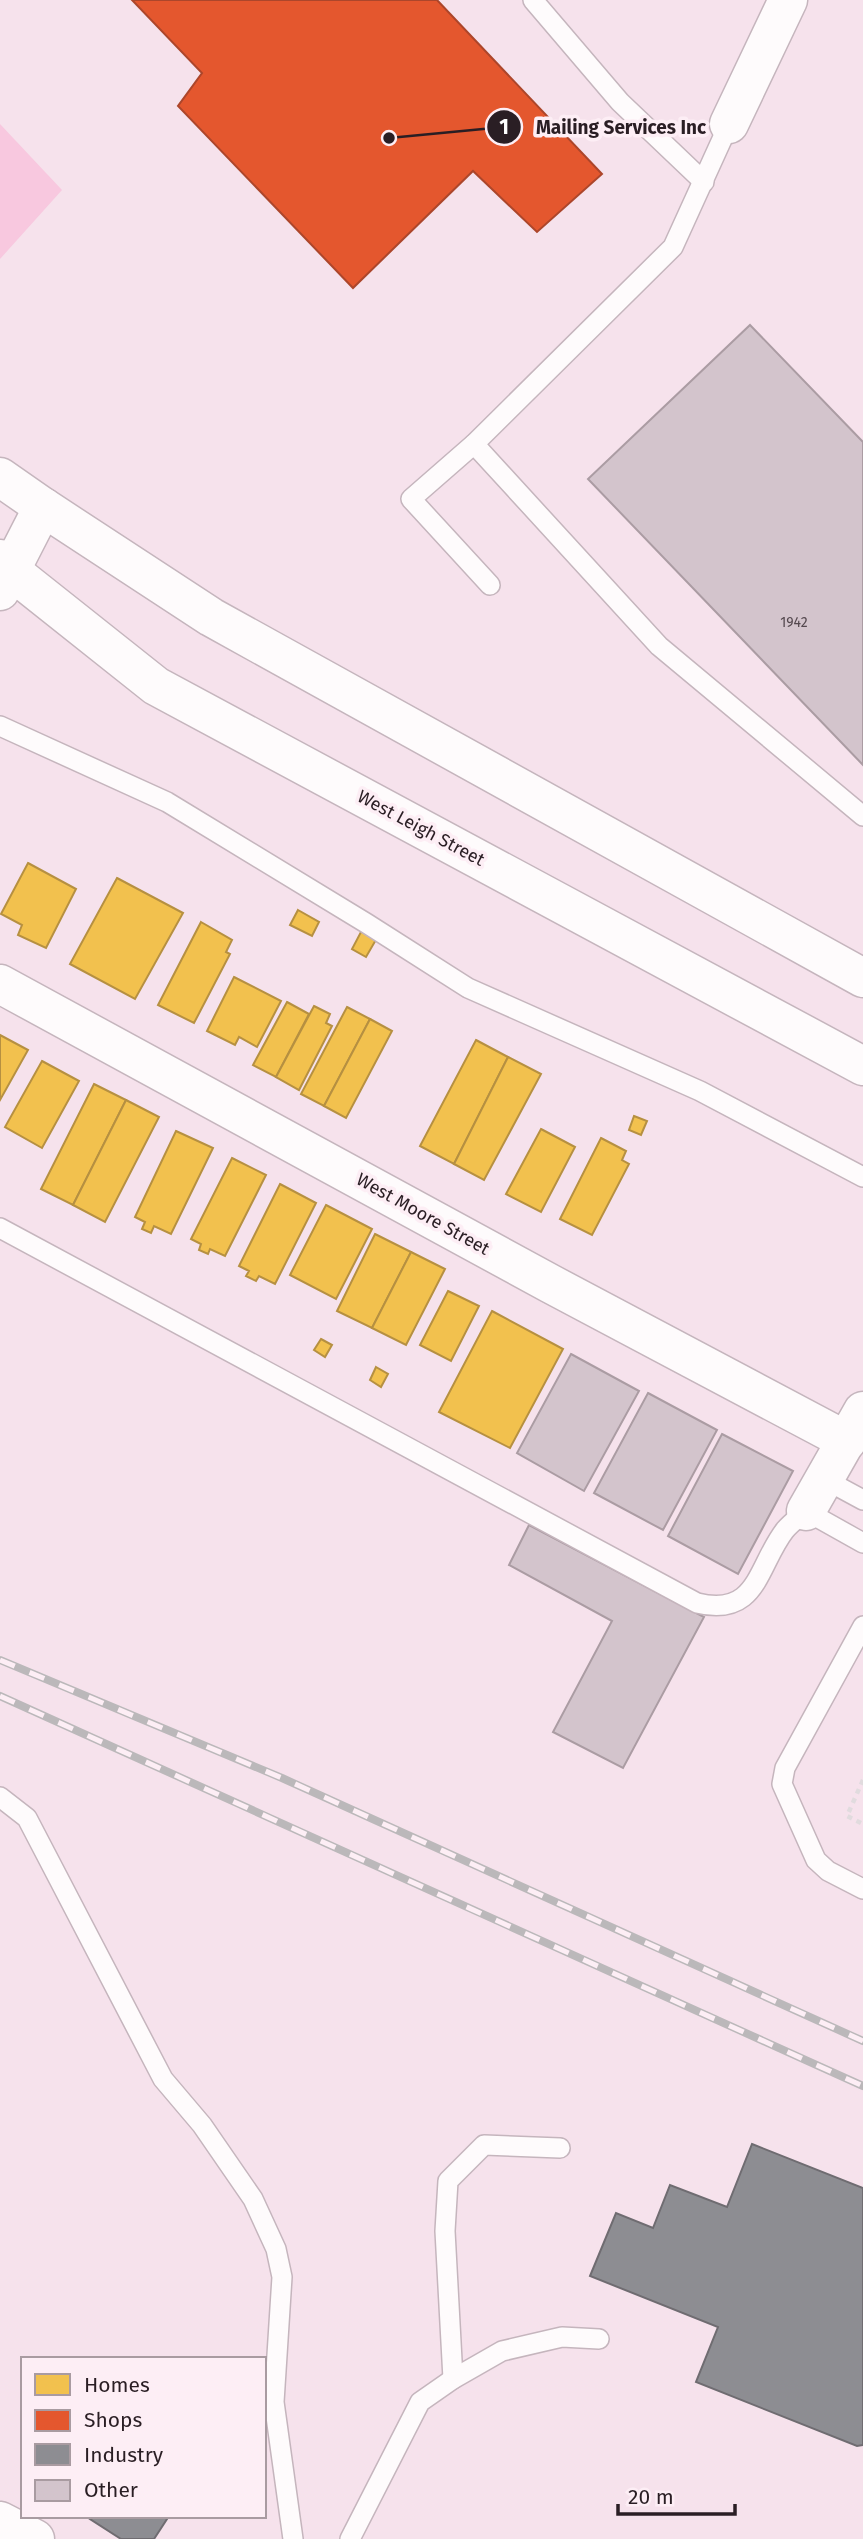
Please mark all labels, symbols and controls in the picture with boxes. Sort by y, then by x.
callout: Mailing Services Inc [486,107,720,147]
text: 1 [499,114,509,140]
text: Mailing Services Inc [536,116,706,139]
house number: 1942 [780,614,808,631]
street label: West Leigh Street [354,785,489,871]
street label: West Moore Street [352,1168,494,1260]
legend [21,2357,266,2518]
text: Homes [84,2372,150,2398]
text: Shops [84,2407,142,2433]
text: Industry [84,2442,164,2468]
scale bar [618,2472,735,2516]
text: Other [84,2477,138,2503]
text: 20 m [628,2484,674,2510]

